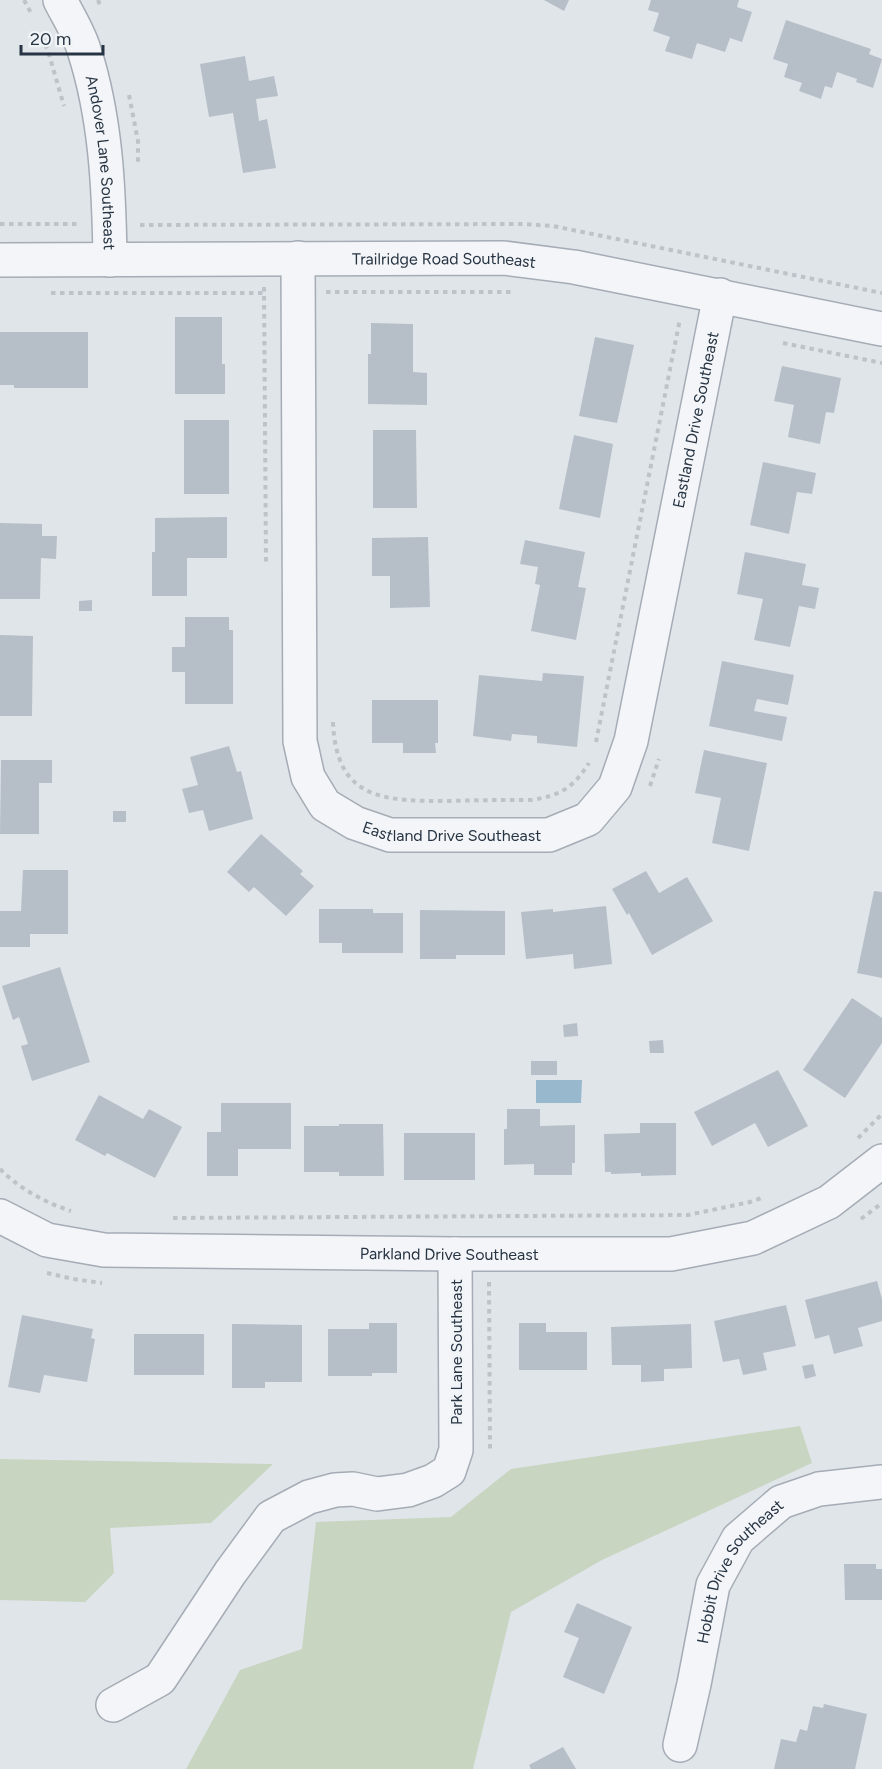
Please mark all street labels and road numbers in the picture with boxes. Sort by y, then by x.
street label: Andover Lane Southeast [82,73,119,250]
street label: Trailridge Road Southeast [352,248,537,271]
street label: Eastland Drive Southeast [668,330,722,510]
street label: Eastland Drive Southeast [360,817,541,845]
street label: Parkland Drive Southeast [360,1243,539,1264]
street label: Park Lane Southeast [447,1279,466,1425]
street label: Hobbit Drive Southeast [692,1495,787,1645]

